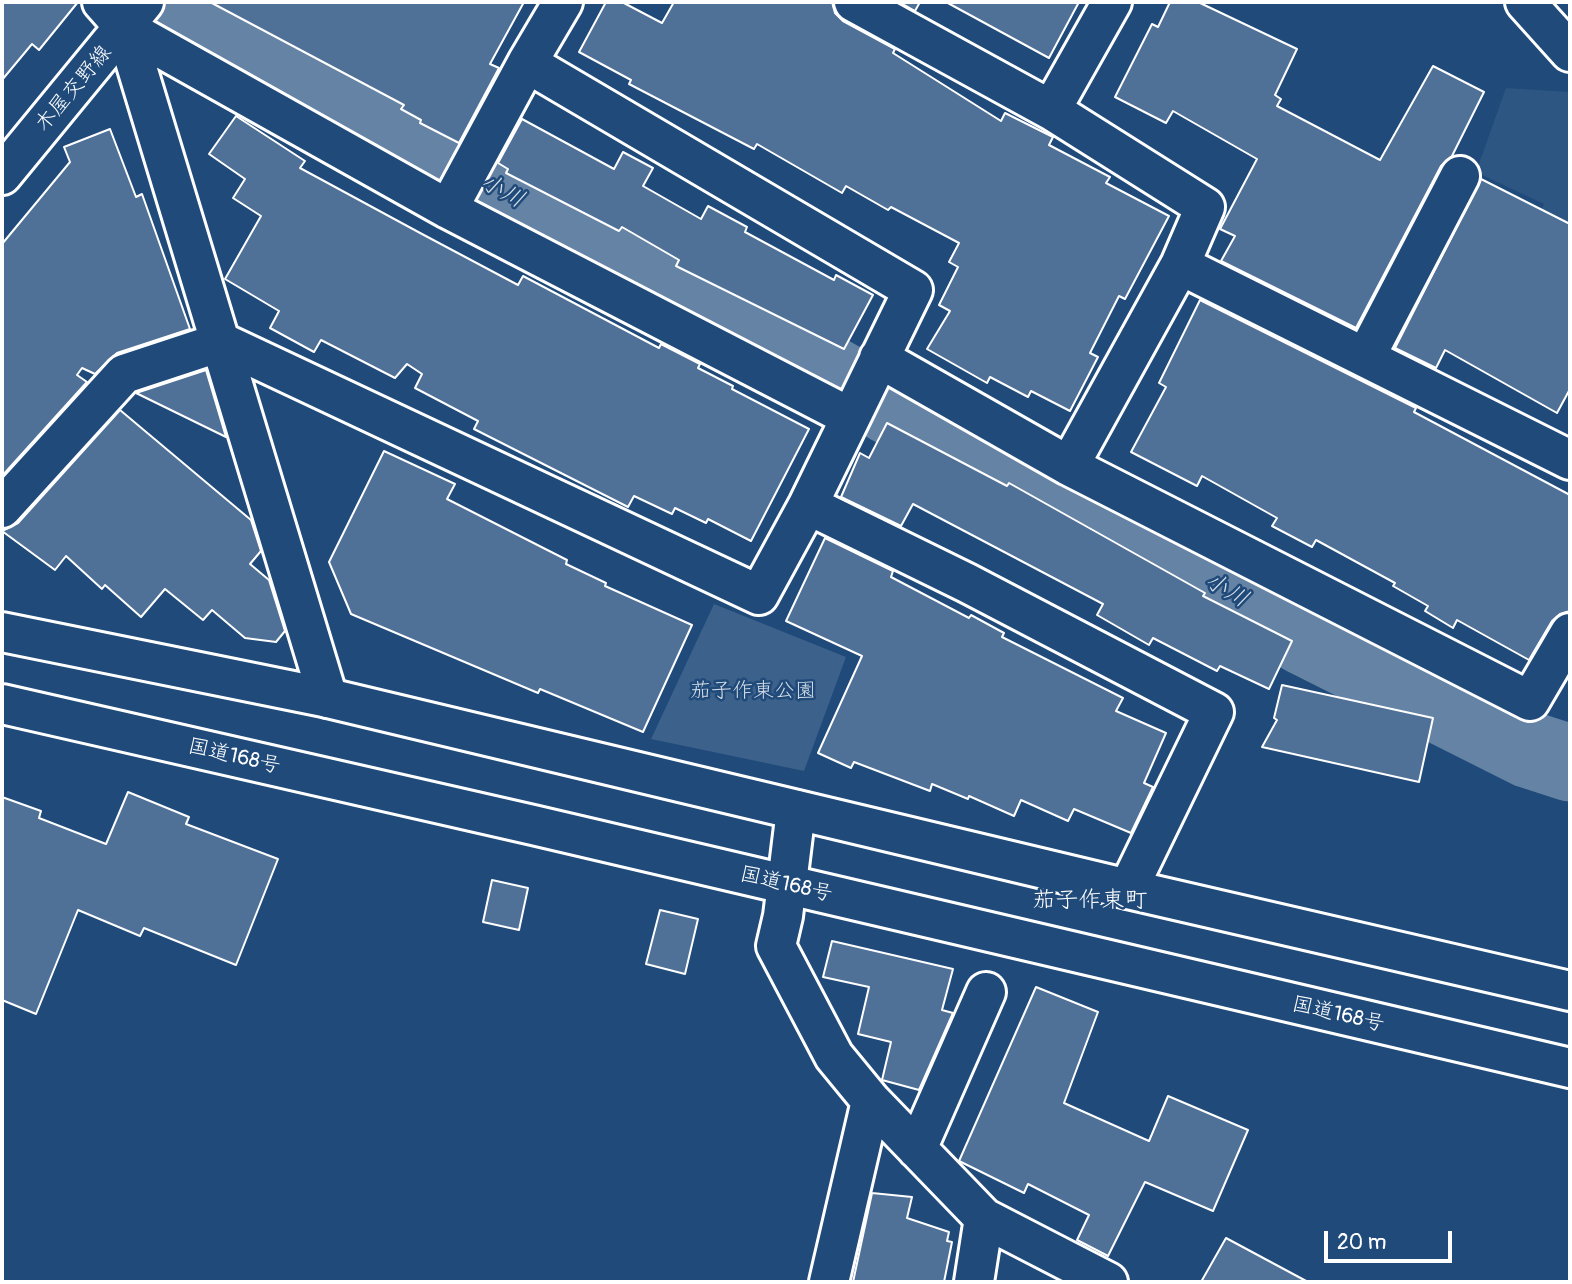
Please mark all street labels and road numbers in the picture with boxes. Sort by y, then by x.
street label: 木屋交野線 [31,41,117,137]
street label: 国道168号 [185,734,283,780]
street label: 国道168号 [737,862,835,908]
street label: 国道168号 [1289,992,1387,1038]

